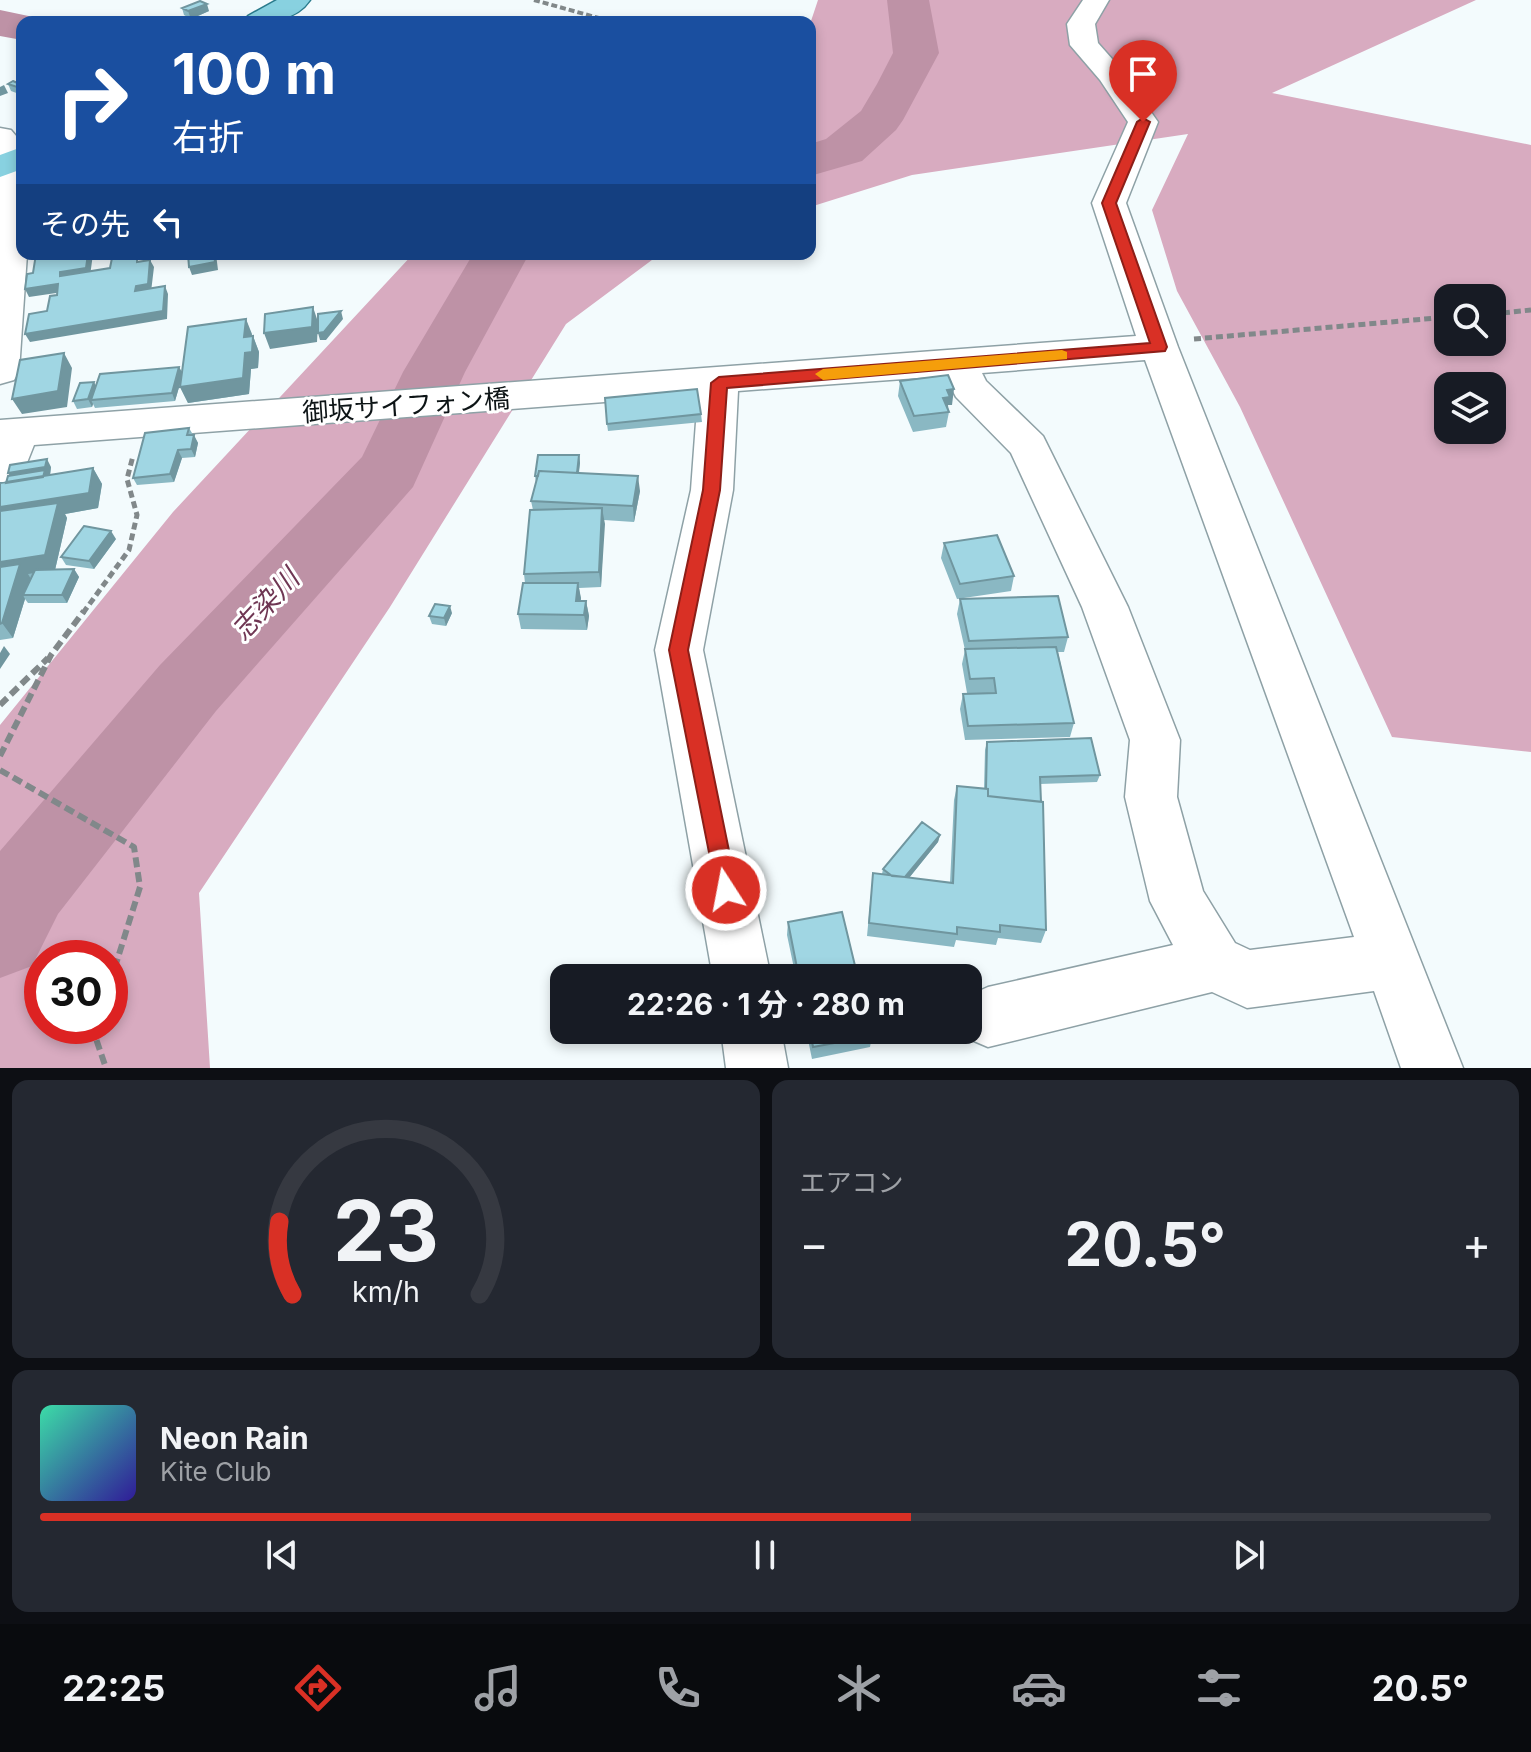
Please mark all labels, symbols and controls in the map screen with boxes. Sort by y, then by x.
text: 100 m [172,40,336,108]
pin [1109,40,1177,122]
icon: right [40,48,144,152]
icon: arrive [1121,52,1165,96]
text: 右折 [172,115,244,159]
icon: left [146,200,190,244]
text: その先 [40,206,130,242]
map controls [1434,284,1506,444]
button: search [1434,284,1506,356]
button: layers [1434,372,1506,444]
street label: 御坂サイフォン橋 [301,382,511,428]
water label: 志染川 [224,560,308,646]
position arrow [684,848,768,932]
speed limit sign: 30 [24,940,128,1044]
text: 22:26 · 1 分 · 280 m [627,986,905,1022]
text: エアコン [800,1167,904,1198]
text: 23 [333,1180,439,1281]
text: 20.5° [1064,1208,1226,1280]
text: − [800,1217,829,1271]
text: + [1462,1217,1491,1271]
text: km/h [352,1274,420,1309]
text: Neon Rain [160,1420,309,1456]
text: Kite Club [160,1456,271,1487]
icon: previous [260,1533,304,1577]
icon: pause [743,1533,787,1577]
icon: next [1227,1533,1271,1577]
icon: directions [290,1660,346,1716]
icon: music [470,1660,526,1716]
icon: phone [650,1660,706,1716]
icon: climate [831,1660,887,1716]
icon: car [1011,1660,1067,1716]
icon: filters [1191,1660,1247,1716]
text: 22:25 [62,1666,165,1710]
text: 20.5° [1372,1666,1469,1710]

